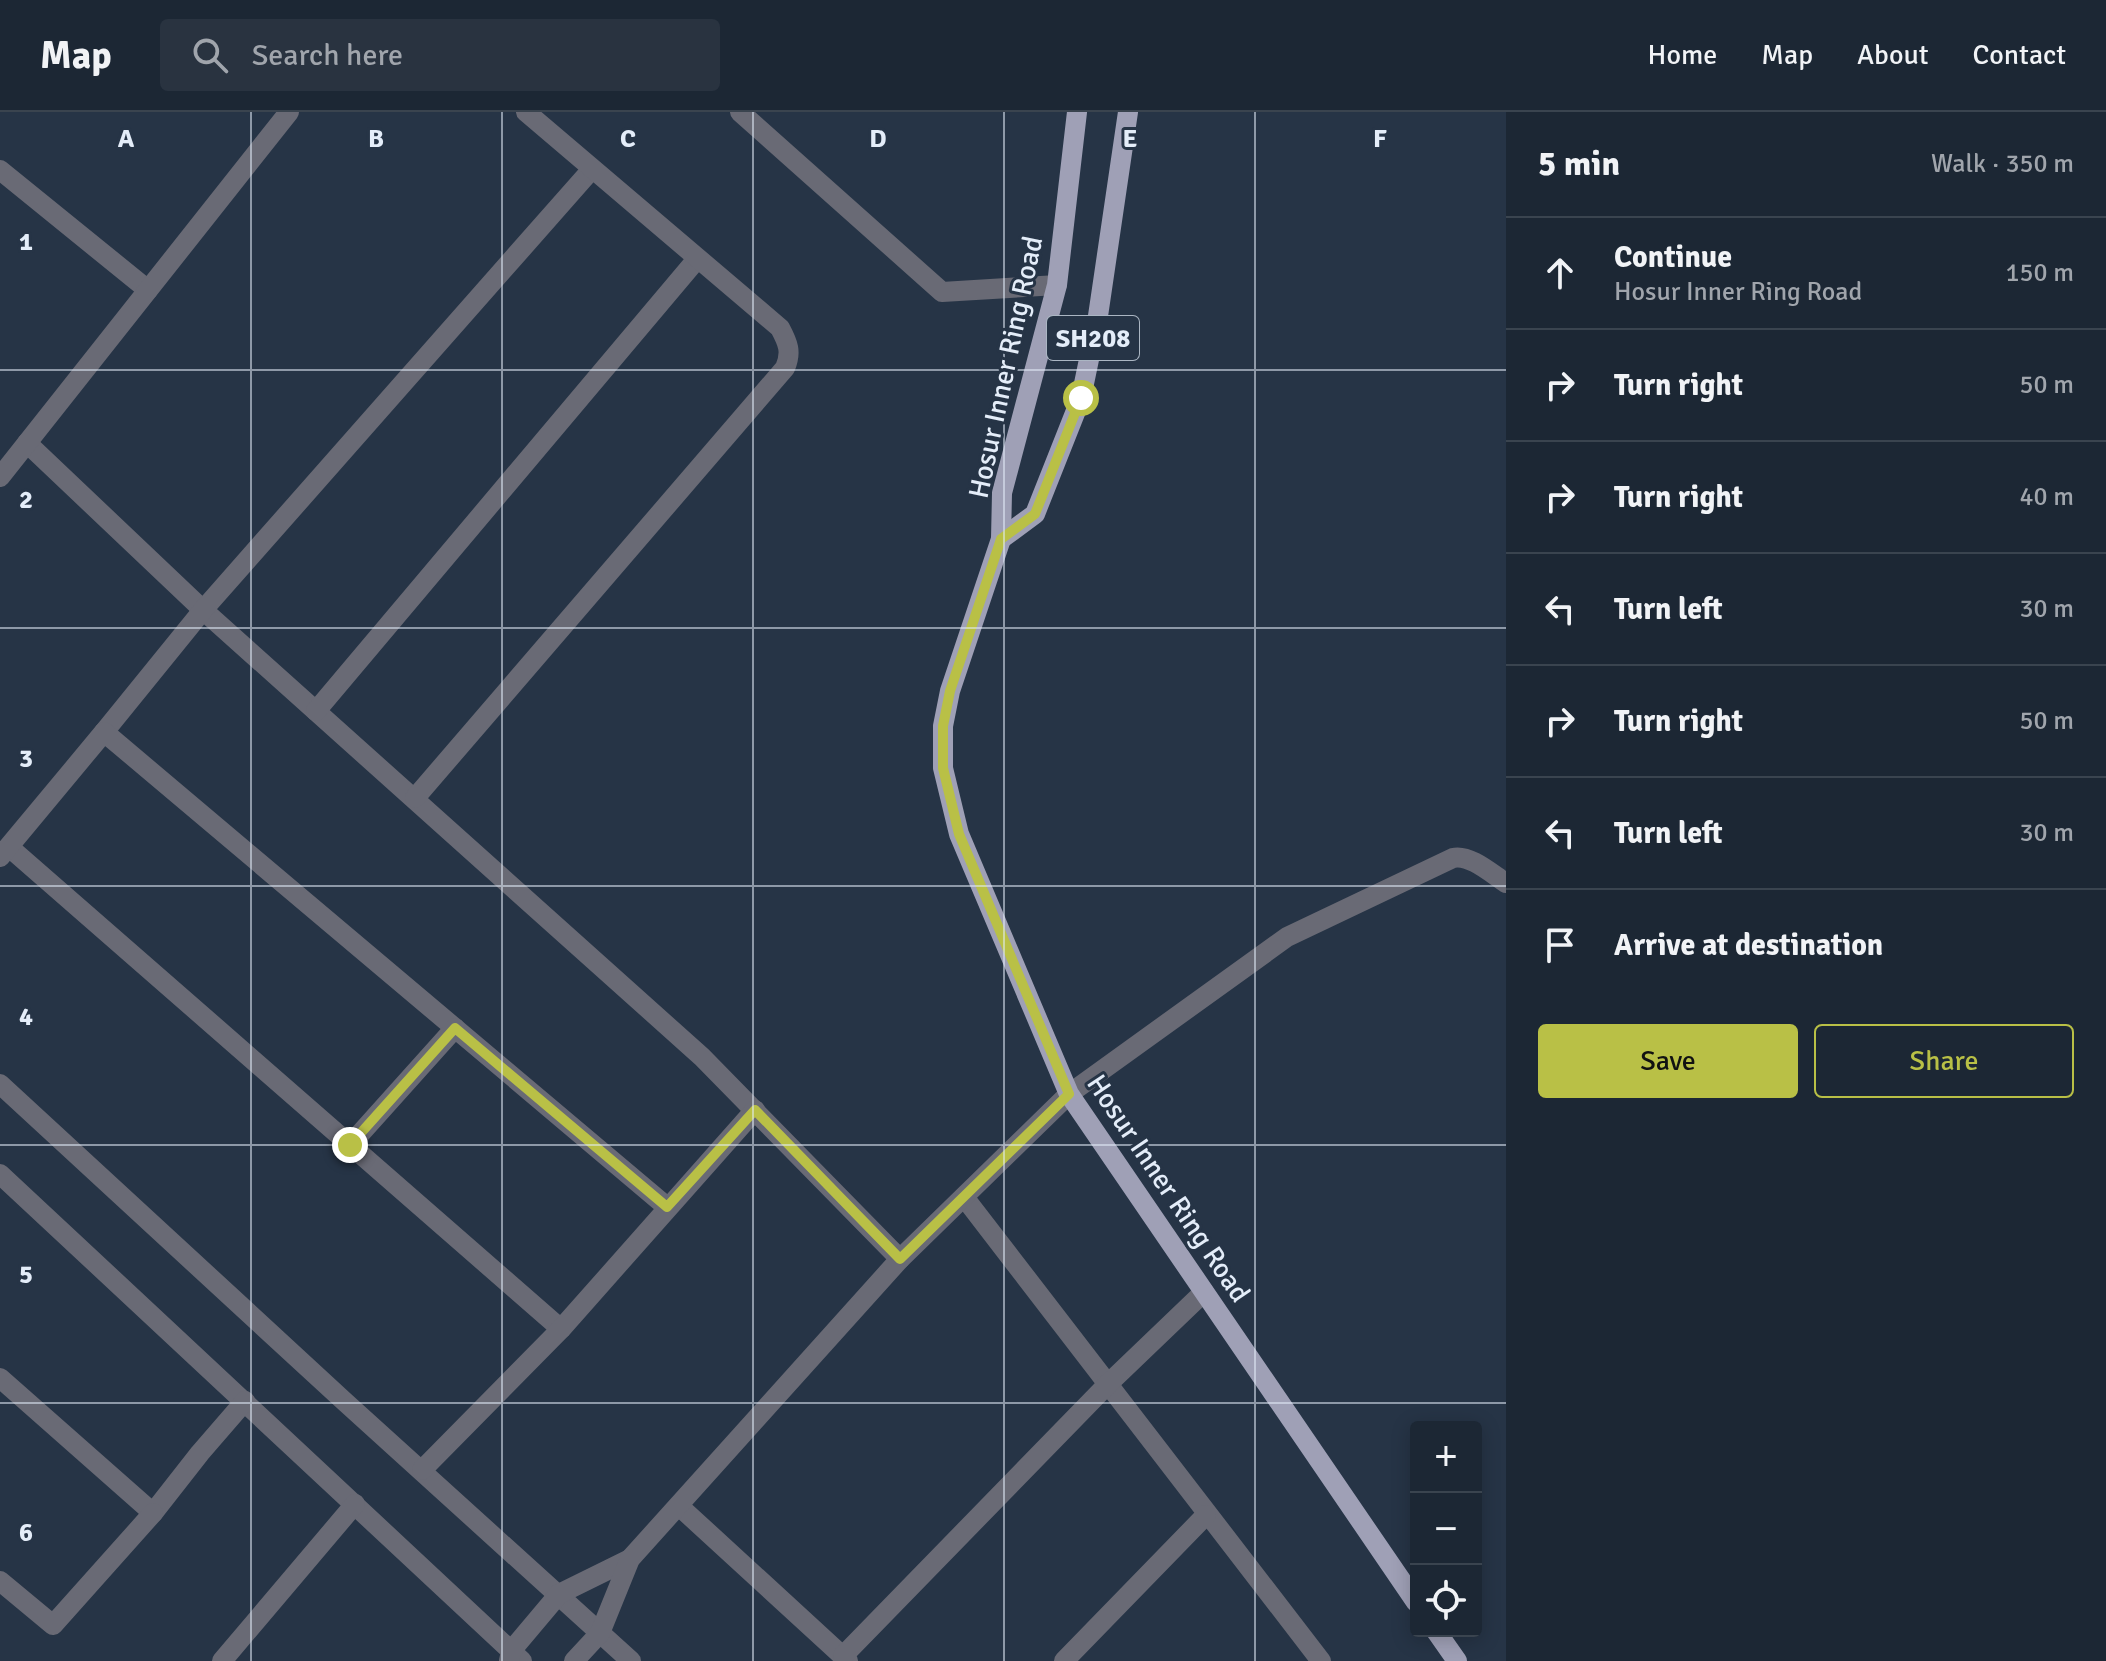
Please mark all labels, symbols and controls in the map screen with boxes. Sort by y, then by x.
search box [160,19,720,91]
text: Map [40,32,112,79]
icon: search [188,33,232,77]
text: Search here [252,37,403,74]
text: Home [1648,38,1717,72]
text: Map [1761,38,1813,72]
text: About [1857,38,1929,72]
text: Contact [1973,38,2066,72]
text: A [118,123,135,155]
text: B [368,123,384,155]
text: C [620,123,636,155]
text: D [869,123,887,155]
text: E [1123,123,1137,155]
text: F [1373,123,1387,155]
text: 5 min [1538,143,1620,185]
text: Walk · 350 m [1931,148,2074,180]
text: 1 [19,226,33,258]
street label: Hosur Inner Ring Road [962,233,1050,501]
text: Continue [1614,239,1732,276]
icon: ahead [1538,251,1582,295]
text: 150 m [2005,257,2074,289]
text: Hosur Inner Ring Road [1614,276,1862,308]
road number: SH208 [1047,316,1139,360]
icon: right [1538,363,1582,407]
text: Turn right [1614,367,1743,404]
text: 50 m [2019,369,2074,401]
route start [1063,380,1099,416]
icon: right [1538,475,1582,519]
text: Turn right [1614,479,1743,516]
text: 40 m [2019,481,2074,513]
text: 2 [19,484,33,516]
icon: left [1538,587,1582,631]
text: Turn left [1614,591,1723,628]
text: 30 m [2019,593,2074,625]
icon: right [1538,699,1582,743]
text: Turn right [1614,703,1743,740]
text: 50 m [2019,705,2074,737]
text: 3 [19,743,33,775]
icon: left [1538,811,1582,855]
text: Turn left [1614,815,1723,852]
text: 30 m [2019,817,2074,849]
icon: arrive [1538,923,1582,967]
text: Arrive at destination [1614,927,1883,964]
text: 4 [19,1001,33,1033]
button: Save [1538,1024,1798,1098]
button: Share [1814,1024,2074,1098]
street label: Hosur Inner Ring Road [1079,1068,1257,1309]
route end [332,1127,368,1163]
text: 5 [19,1259,33,1291]
map controls [1410,1421,1482,1637]
button: + [1410,1421,1482,1493]
button: − [1410,1493,1482,1565]
text: 6 [19,1517,33,1549]
button: locate [1410,1565,1482,1637]

